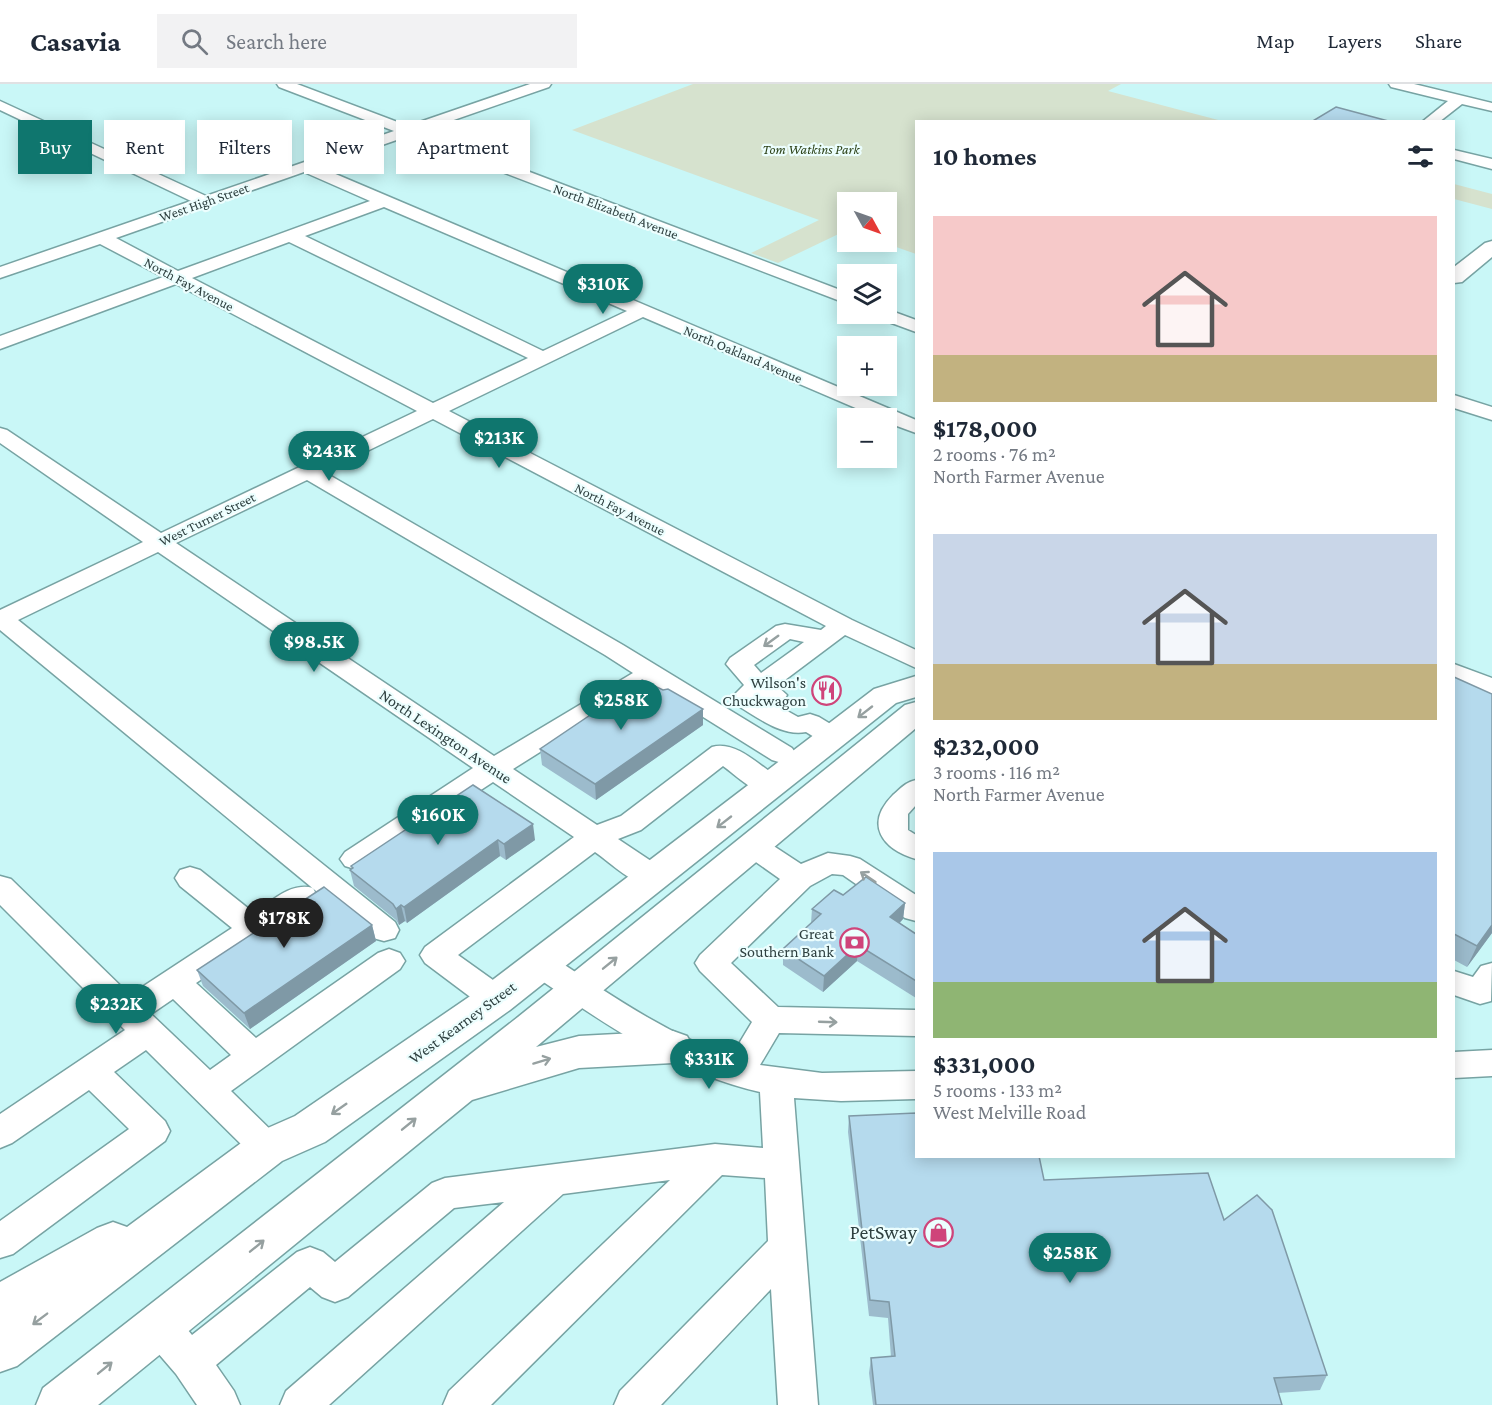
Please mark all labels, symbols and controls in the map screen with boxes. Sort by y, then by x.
search box [157,14,577,68]
icon: search [178,25,211,58]
text: Casavia [30,26,121,57]
text: Search here [226,29,327,54]
text: Map [1256,29,1295,53]
text: Layers [1328,29,1382,53]
text: Share [1415,29,1462,53]
chip: Buy [18,120,92,174]
chip: Rent [104,120,185,174]
chip: Filters [197,120,292,174]
chip: New [304,120,384,174]
chip: Apartment [396,120,530,174]
icon: filters [1404,140,1437,173]
park label: Tom Watkins Park [762,141,860,157]
text: 10 homes [933,142,1037,171]
street label: West High Street [157,179,251,225]
street label: North Elizabeth Avenue [551,180,681,242]
north arrow [837,192,897,252]
map controls [837,192,897,468]
street label: North Fay Avenue [141,254,237,314]
icon: home [1131,255,1239,363]
pin: $310K [561,264,645,315]
button: layers [837,264,897,324]
text: $310K [577,272,629,294]
street label: North Oakland Avenue [681,322,805,386]
button: + [837,336,897,396]
button: − [837,408,897,468]
text: $178,000 [933,414,1038,443]
pin: $213K [457,418,541,469]
text: $213K [474,426,524,448]
pin: $243K [287,431,371,482]
text: $243K [302,439,356,461]
text: 2 rooms · 76 m² [933,443,1056,465]
text: North Farmer Avenue [933,465,1105,487]
street label: North Fay Avenue [572,479,668,539]
street label: West Turner Street [156,489,258,549]
icon: home [1131,573,1239,681]
pin: $98.5K [265,622,363,673]
text: $98.5K [284,630,344,652]
one-way arrow [763,635,779,647]
place label: Wilson's Chuckwagon [722,674,806,710]
restaurant icon: Wilson's Chuckwagon [811,675,843,707]
pin: $258K [579,680,663,731]
street label: North Lexington Avenue [376,686,515,788]
text: $258K [594,688,648,710]
one-way arrow [857,705,873,718]
text: $232,000 [933,732,1039,761]
text: 3 rooms · 116 m² [933,761,1060,783]
text: North Farmer Avenue [933,783,1105,805]
pin: $160K [396,795,480,846]
text: $160K [411,803,465,825]
one-way arrow [716,816,732,829]
one-way arrow [860,871,877,883]
icon: home [1131,891,1239,999]
pin: $178K [242,898,326,949]
text: $178K [258,906,310,928]
place label: Great Southern Bank [740,925,835,960]
bank icon: Great Southern Bank [839,926,871,958]
one-way arrow [602,956,618,969]
street label: West Kearney Street [405,977,520,1068]
pin: $232K [74,984,158,1035]
text: $232K [90,992,142,1014]
one-way arrow [818,1016,838,1027]
pin: $331K [667,1039,751,1090]
text: $331K [684,1047,734,1069]
text: $331,000 [933,1050,1035,1079]
one-way arrow [532,1055,551,1066]
text: 5 rooms · 133 m² [933,1079,1062,1101]
text: West Melville Road [933,1101,1086,1123]
one-way arrow [332,1103,348,1115]
one-way arrow [401,1118,417,1131]
shop icon: PetSway [922,1216,954,1248]
place label: PetSway [850,1221,918,1244]
pin: $258K [1028,1233,1112,1284]
one-way arrow [249,1240,265,1253]
text: $258K [1043,1241,1097,1263]
one-way arrow [32,1313,48,1326]
one-way arrow [97,1362,113,1375]

